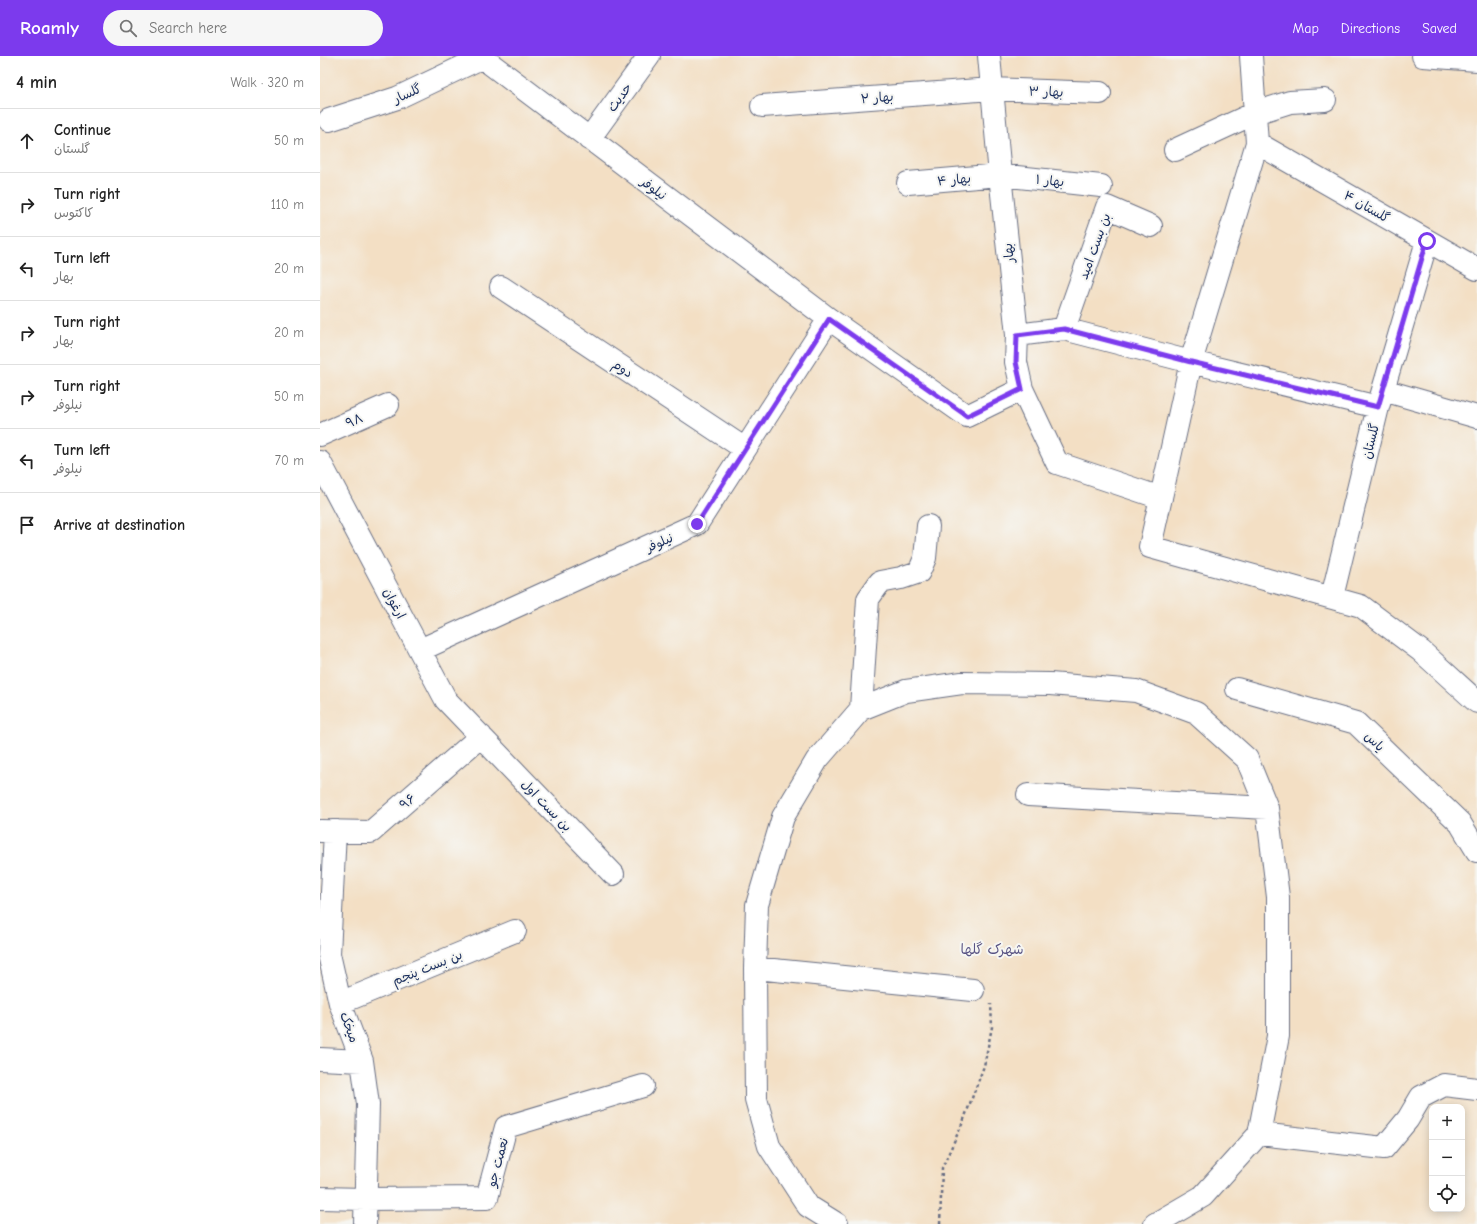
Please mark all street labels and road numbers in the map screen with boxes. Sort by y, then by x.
street label: حدیث [604,80,636,115]
street label: گلسار [390,81,424,108]
street label: بهار ۳ [1028,83,1064,101]
street label: بهار ۲ [860,89,894,107]
street label: بهار ۴ [937,171,972,189]
street label: بهار ۱ [1035,172,1065,190]
street label: نیلوفر [637,173,669,204]
street label: گلستان ۴ [1341,187,1393,226]
street label: بن بست امید [1076,211,1114,282]
street label: بهار [1000,242,1018,265]
street label: دوم [608,356,636,383]
street label: ۹۸ [343,410,365,431]
street label: گلستان [1359,421,1382,461]
street label: نیلوفر [642,530,676,556]
street label: ارغوان [379,585,409,622]
street label: یاس [1361,728,1388,755]
street label: بن بست اول [518,776,575,835]
street label: ۹۶ [396,790,418,812]
street label: بن بست پنجم [390,947,465,991]
street label: میخک [336,1010,362,1045]
street label: نعمت جو [483,1136,512,1190]

